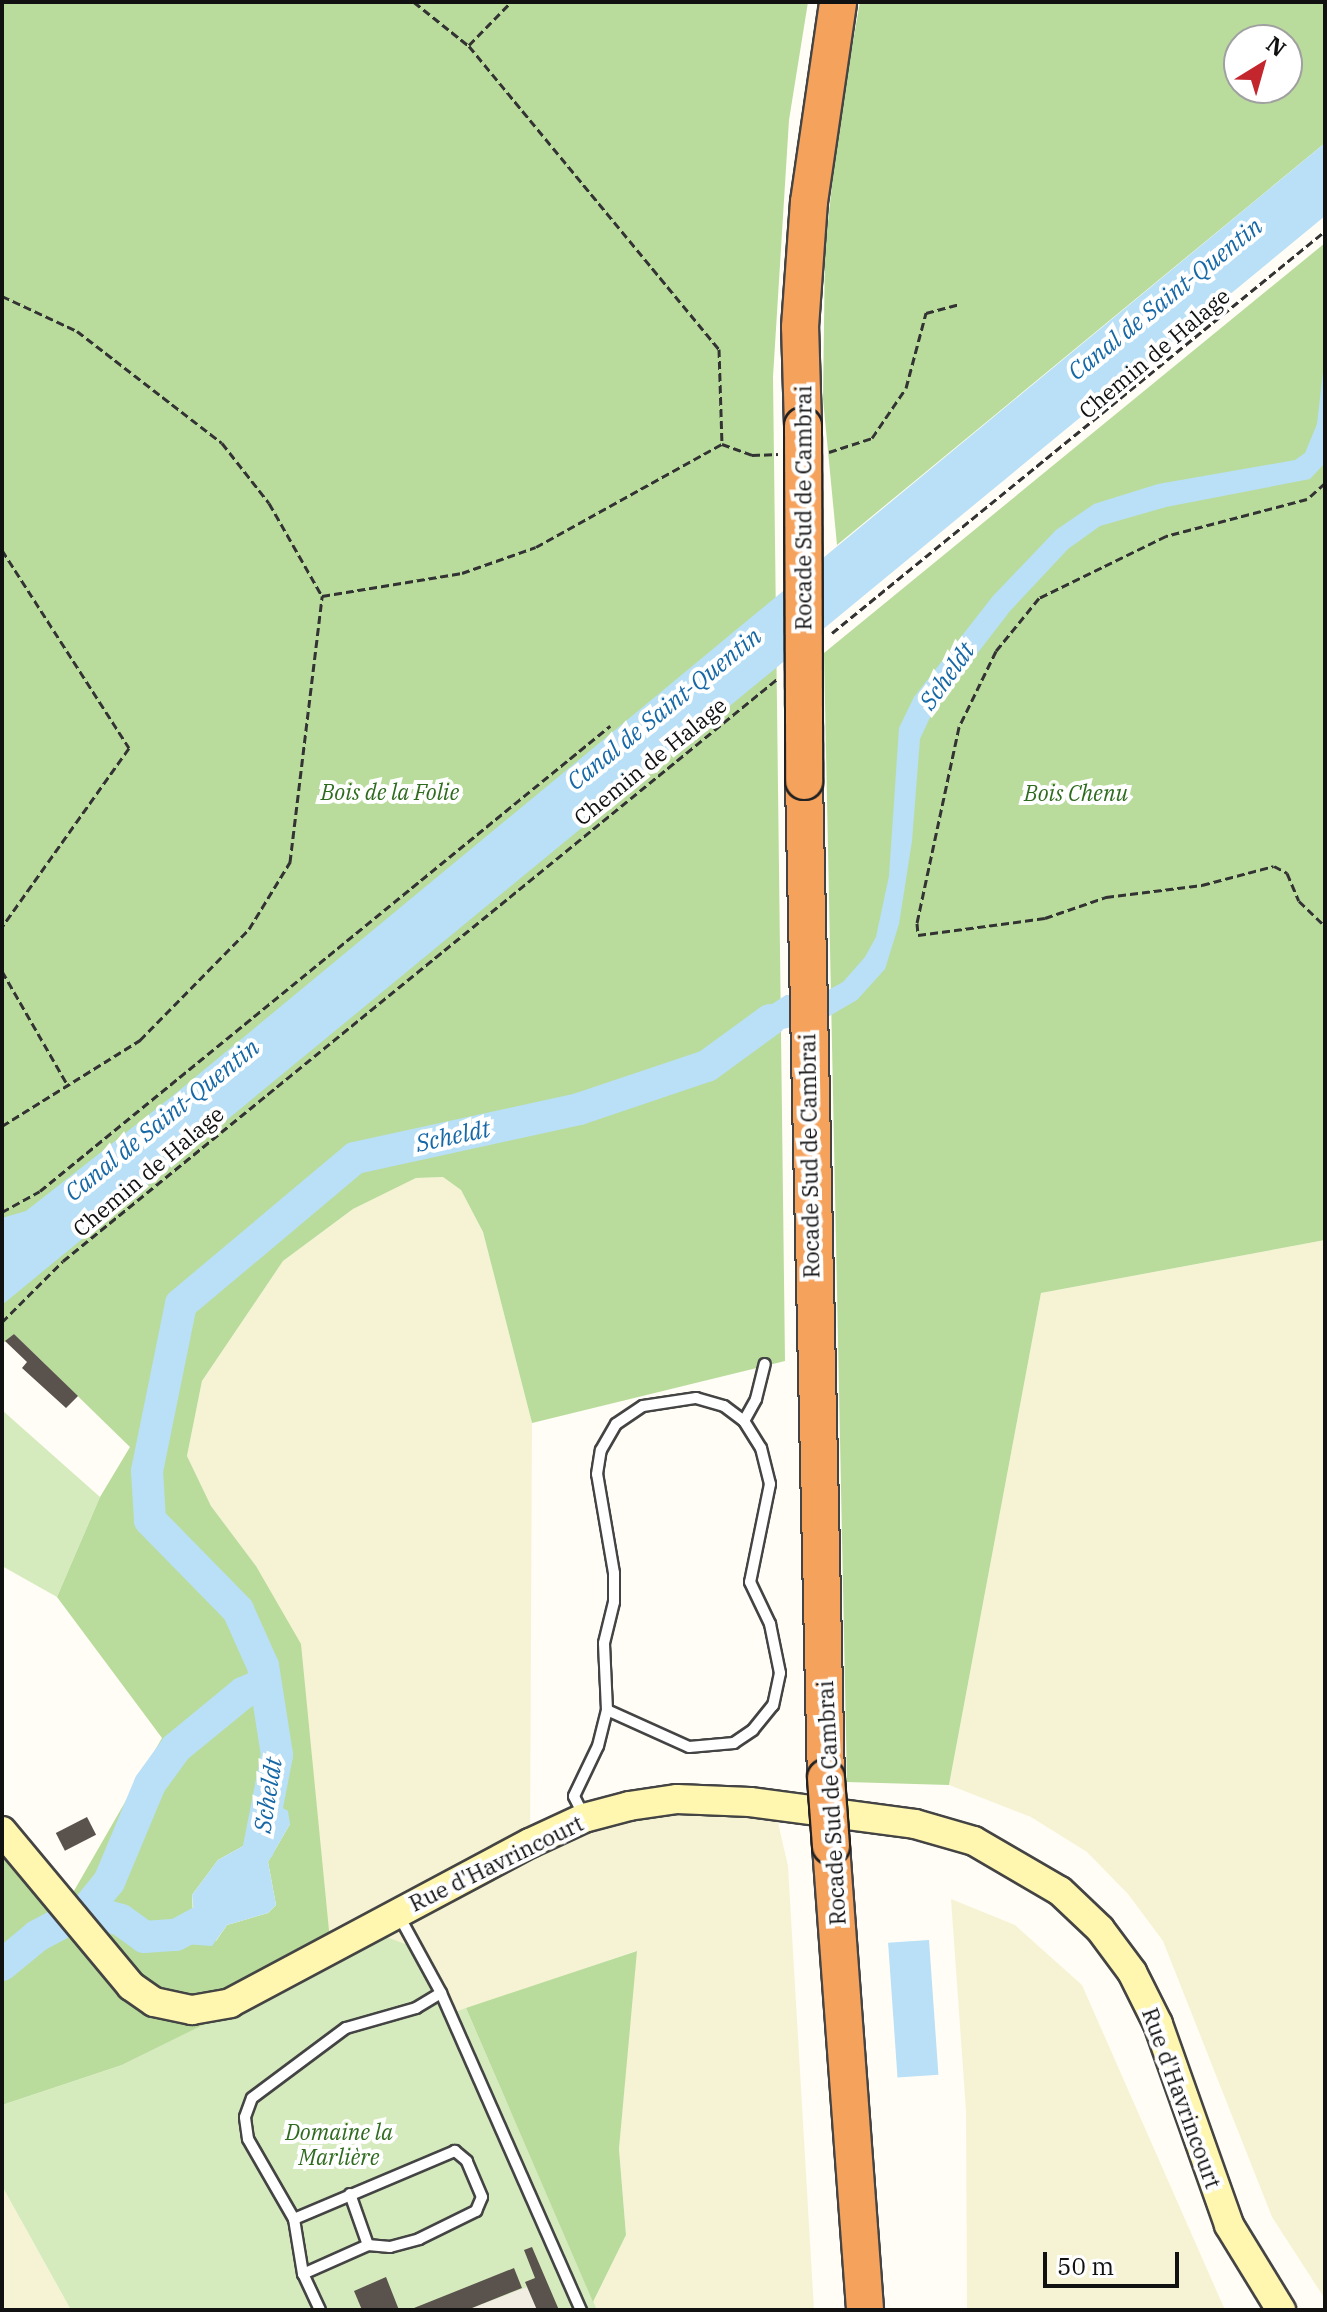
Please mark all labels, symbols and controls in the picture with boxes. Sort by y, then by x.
north arrow [1223,24,1303,104]
text: N [1261,29,1292,63]
water label: Canal de Saint-Quentin [1062,212,1268,386]
street label: Chemin de Halage [1073,282,1235,424]
street label: Rocade Sud de Cambrai [790,386,816,630]
water label: Canal de Saint-Quentin [561,622,767,796]
water label: Scheldt [913,637,981,715]
street label: Chemin de Halage [568,691,732,831]
park label: Bois de la Folie [321,779,459,805]
park label: Bois Chenu [1024,780,1128,806]
water label: Canal de Saint-Quentin [59,1033,265,1207]
street label: Rocade Sud de Cambrai [794,1033,824,1279]
street label: Chemin de Halage [67,1100,229,1242]
water label: Scheldt [413,1114,493,1158]
street label: Rocade Sud de Cambrai [811,1680,851,1926]
water label: Scheldt [248,1755,288,1835]
street label: Rue d'Havrincourt [405,1809,587,1917]
street label: Rue d'Havrincourt [1137,2004,1227,2192]
park label: Domaine la Marlière [285,2118,393,2170]
scale bar [1047,2236,1183,2286]
text: 50 m [1057,2250,1114,2282]

